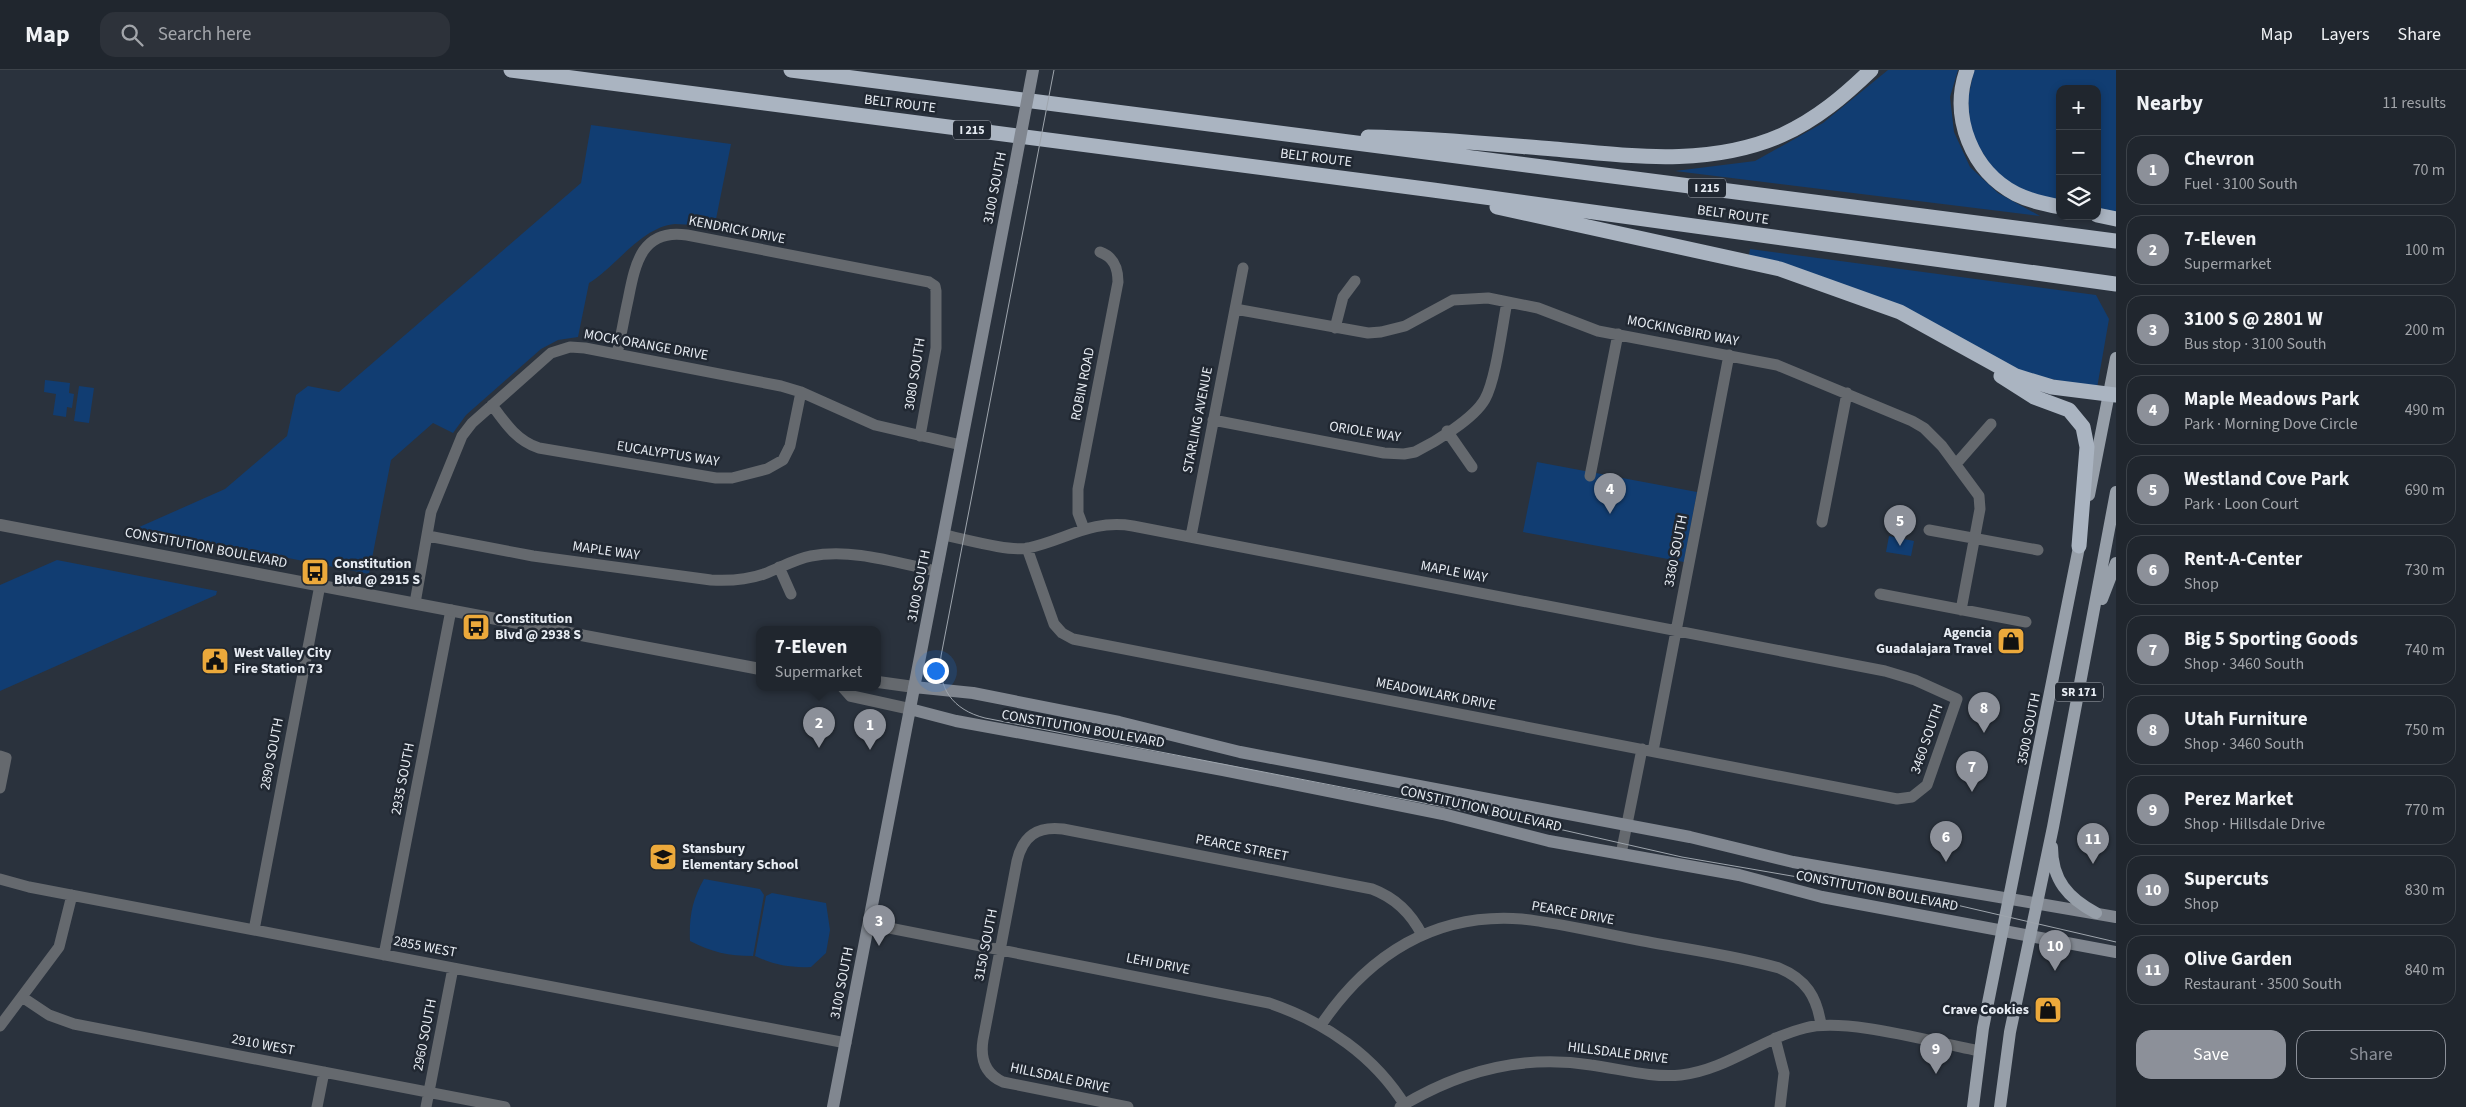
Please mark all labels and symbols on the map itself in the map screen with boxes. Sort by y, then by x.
street label: BELT ROUTE [863,90,937,118]
road number: I 215 [953,120,991,140]
street label: BELT ROUTE [1279,144,1353,172]
street label: 3100 SOUTH [978,150,1012,226]
road number: I 215 [1688,179,1726,198]
street label: BELT ROUTE [1696,200,1770,230]
street label: KENDRICK DRIVE [687,211,787,249]
street label: MOCKINGBIRD WAY [1625,310,1741,352]
street label: MOCK ORANGE DRIVE [582,324,710,366]
street label: 3080 SOUTH [899,336,931,412]
street label: ROBIN ROAD [1066,346,1100,422]
street label: STARLING AVENUE [1178,365,1218,475]
street label: ORIOLE WAY [1328,416,1403,448]
street label: EUCALYPTUS WAY [615,436,721,472]
pin: 4 [1594,473,1626,514]
pin: 5 [1884,505,1916,546]
street label: 3360 SOUTH [1659,513,1693,589]
street label: CONSTITUTION BOULEVARD [123,522,289,574]
street label: MAPLE WAY [571,536,641,566]
street label: 3100 SOUTH [902,548,936,624]
place label: Constitution Blvd @ 2915 S [334,554,420,590]
street label: MAPLE WAY [1419,556,1489,588]
bus stop icon: Constitution Blvd @ 2915 S [300,557,330,587]
place label: Constitution Blvd @ 2938 S [495,609,581,645]
bus stop icon: Constitution Blvd @ 2938 S [461,612,491,642]
place label: Agencia Guadalajara Travel [1876,623,1992,659]
shop icon: Agencia Guadalajara Travel [1996,626,2026,656]
place label: West Valley City Fire Station 73 [234,643,332,679]
public building icon: West Valley City Fire Station 73 [200,646,230,676]
your location [923,658,949,684]
street label: MEADOWLARK DRIVE [1374,673,1498,715]
road number: SR 171 [2055,682,2103,702]
street label: 3500 SOUTH [2012,691,2046,767]
pin: 8 [1968,692,2000,733]
street label: 3460 SOUTH [1906,701,1948,777]
street label: CONSTITUTION BOULEVARD [1000,705,1166,753]
pin: 2 [803,707,835,748]
pin: 1 [854,709,886,750]
street label: 2890 SOUTH [255,716,289,792]
street label: 2935 SOUTH [386,741,420,817]
pin: 7 [1956,751,1988,792]
street label: CONSTITUTION BOULEVARD [1398,781,1564,837]
pin: 6 [1930,821,1962,862]
pin: 11 [2077,823,2109,864]
street label: PEARCE STREET [1194,829,1291,867]
place label: Stansbury Elementary School [682,839,798,875]
school or university icon: Stansbury Elementary School [648,842,678,872]
street label: CONSTITUTION BOULEVARD [1794,865,1960,917]
street label: PEARCE DRIVE [1530,896,1616,930]
pin: 3 [863,905,895,946]
street label: 3150 SOUTH [969,907,1003,983]
pin: 10 [2039,930,2071,971]
street label: 2855 WEST [392,931,459,963]
street label: 3100 SOUTH [825,945,859,1021]
street label: LEHI DRIVE [1124,948,1192,980]
shop icon: Crave Cookies [2033,995,2063,1025]
street label: 2960 SOUTH [408,997,442,1073]
place label: Crave Cookies [1942,1000,2029,1020]
street label: 2910 WEST [230,1029,297,1061]
pin: 9 [1920,1033,1952,1074]
street label: HILLSDALE DRIVE [1566,1037,1670,1069]
street label: HILLSDALE DRIVE [1008,1058,1112,1098]

